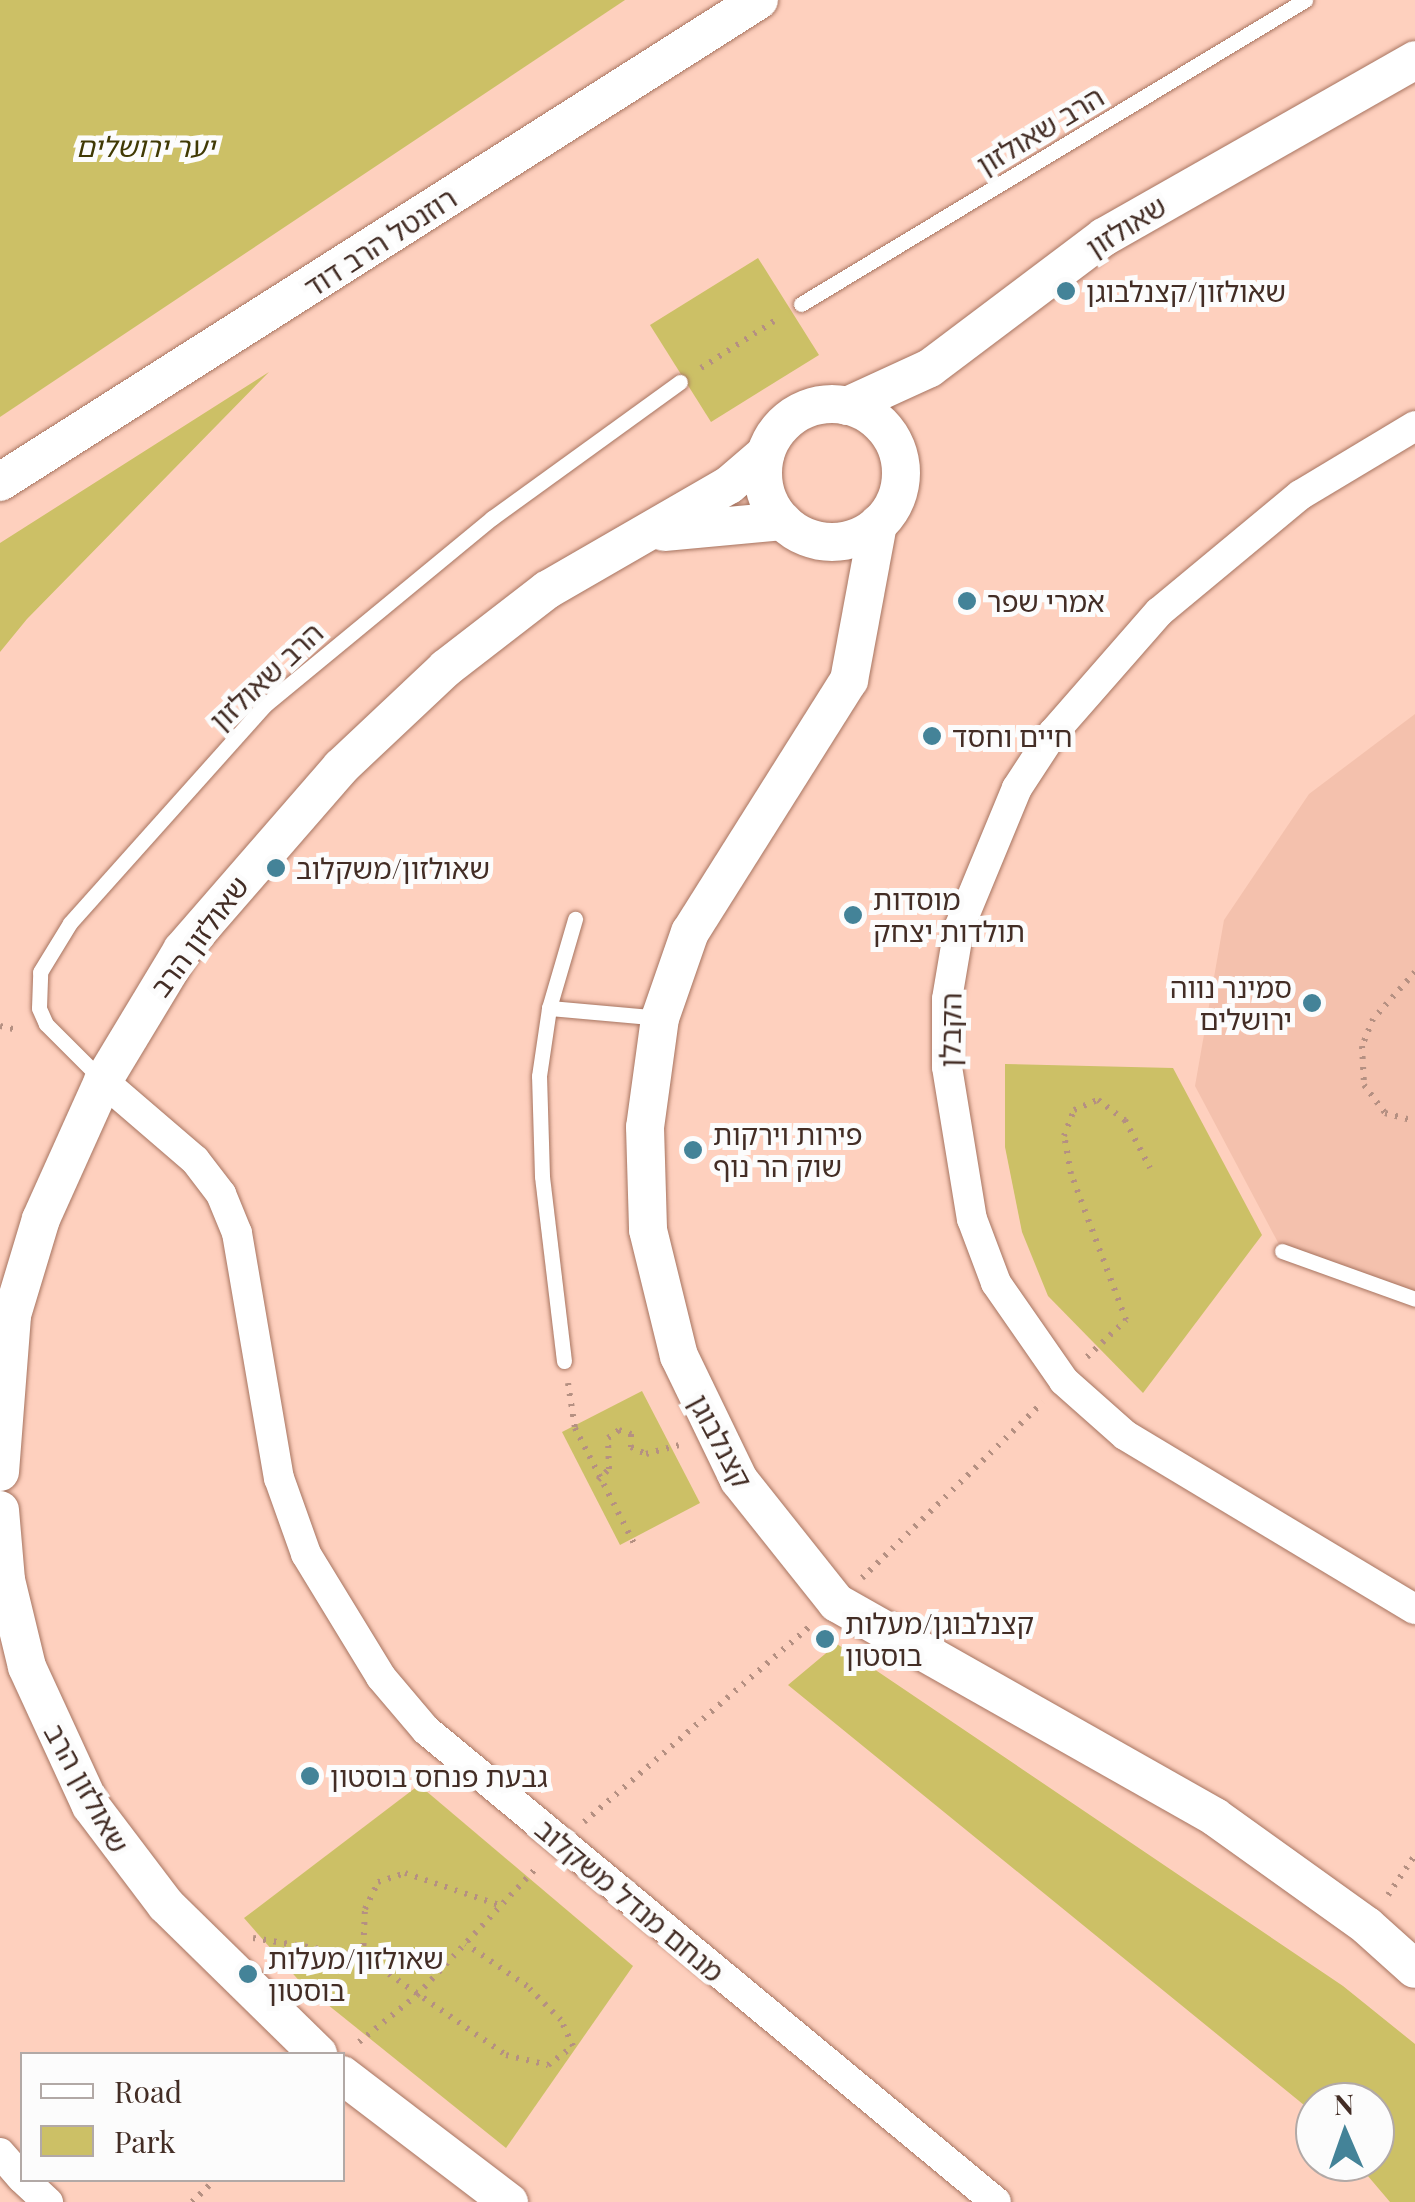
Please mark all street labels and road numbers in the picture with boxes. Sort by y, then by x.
street label: הרב שאולזון [970,79,1110,181]
street label: רוזנטל הרב דוד [298,180,462,304]
street label: שאולזון [1080,188,1172,264]
street label: הרב שאולזון [203,615,329,737]
street label: שאולזון הרב [143,869,255,1003]
street label: הקבלן [933,992,967,1068]
street label: קצנלבוגן [682,1388,760,1494]
street label: שאולזון הרב [38,1718,136,1858]
street label: מנחם מנדל משקלוב [529,1812,731,1988]

